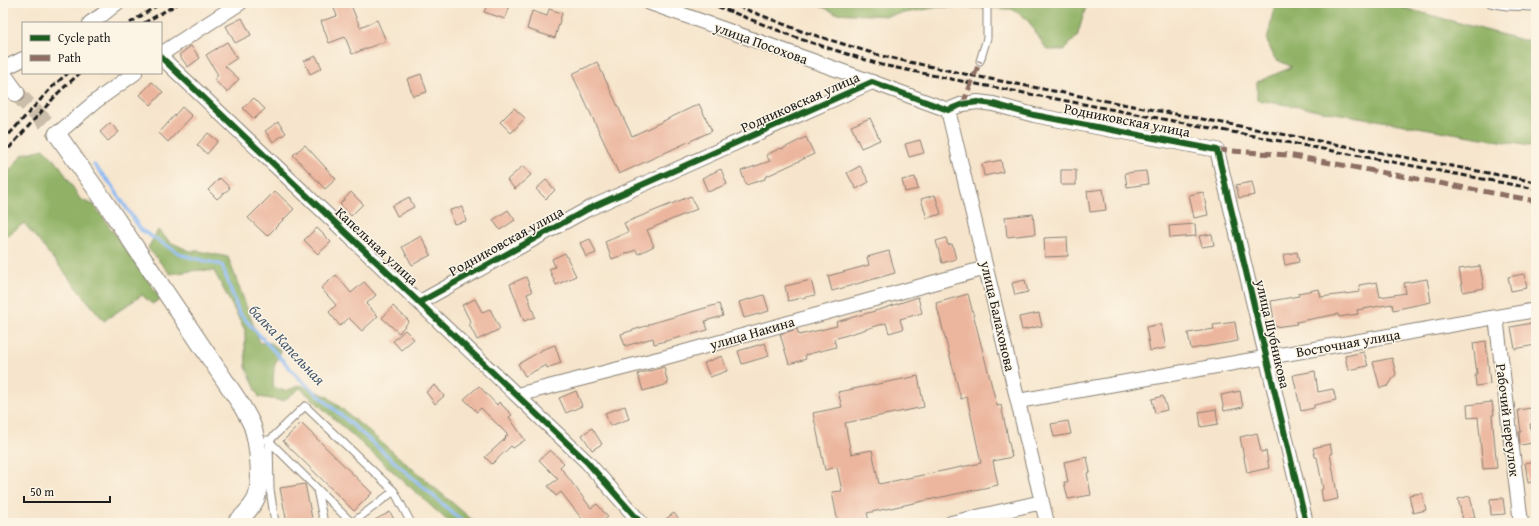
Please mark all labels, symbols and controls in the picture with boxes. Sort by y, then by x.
street label: улица Посохова [711,16,811,69]
legend [22,22,162,74]
text: Cycle path [58,29,111,46]
text: Path [58,49,81,66]
street label: Родниковская улица [737,67,863,137]
street label: Родниковская улица [1062,98,1192,142]
street label: Родниковская улица [445,201,567,281]
street label: Капельная улица [331,202,423,290]
street label: улица Балахонова [975,258,1021,374]
street label: улица Шубникова [1251,277,1295,391]
water label: балка Капельная [245,300,331,390]
street label: улица Накина [706,311,797,355]
street label: Восточная улица [1294,324,1402,362]
street label: Рабочий переулок [1491,362,1525,478]
scale bar [24,478,110,504]
text: 50 m [30,483,54,500]

